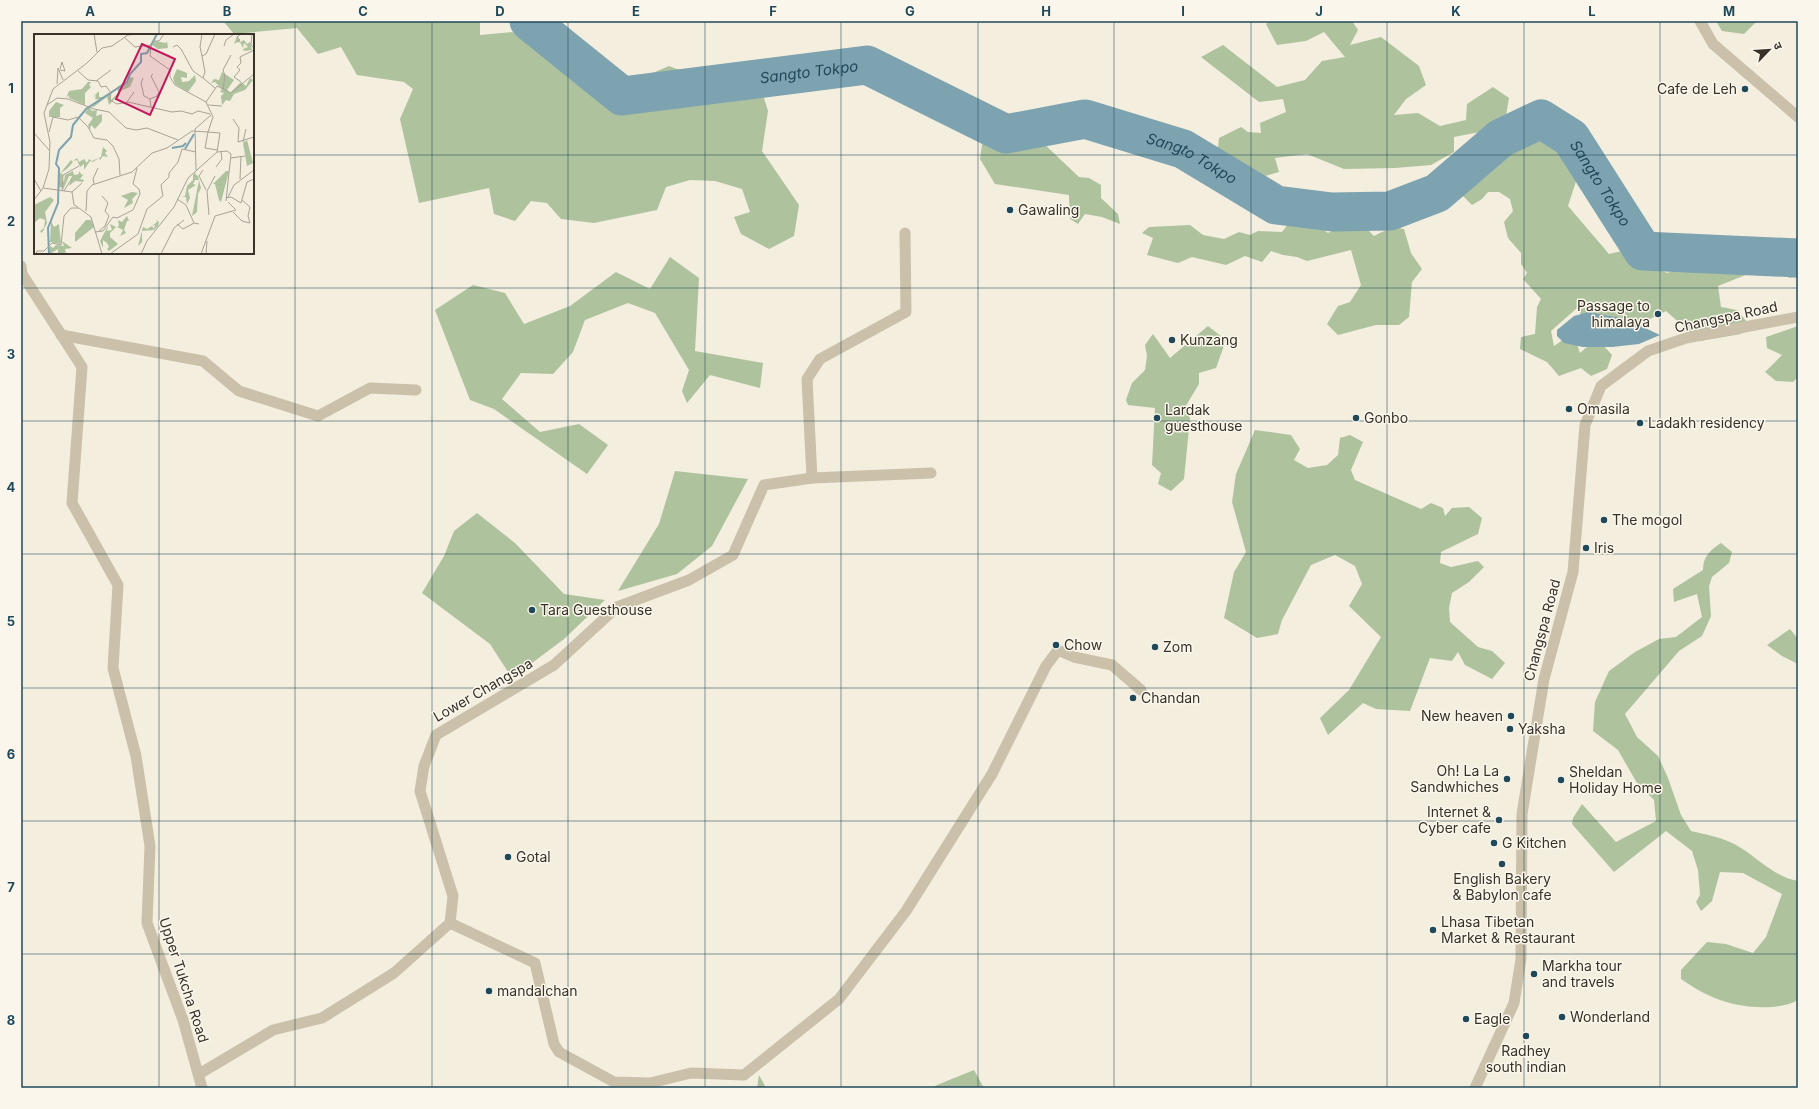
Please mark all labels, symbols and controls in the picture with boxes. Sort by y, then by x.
text: A [85,3,95,19]
text: B [223,3,232,19]
text: C [358,3,368,19]
text: D [495,3,505,19]
text: E [632,3,640,19]
text: F [769,3,777,19]
text: G [905,3,915,19]
text: H [1041,3,1051,19]
text: I [1181,3,1185,19]
text: J [1315,3,1323,19]
text: K [1451,3,1461,19]
text: L [1588,3,1596,19]
text: M [1723,3,1735,19]
north arrow [1749,30,1789,70]
inset map [34,34,254,254]
text: उ [1770,40,1786,52]
water label: Sangto Tokpo [759,56,859,87]
text: 1 [8,80,14,96]
place label: Cafe de Leh [1657,80,1737,97]
marker: Cafe de Leh [1740,84,1750,94]
water label: Sangto Tokpo [1144,128,1240,188]
water label: Sangto Tokpo [1566,136,1635,230]
place label: Gawaling [1018,201,1079,218]
marker: Gawaling [1005,205,1015,215]
text: 2 [7,213,15,229]
place label: Passage to himalaya [1577,297,1650,330]
street label: Changspa Road [1673,297,1779,336]
marker: Passage to himalaya [1653,309,1663,319]
place label: Kunzang [1180,331,1238,348]
marker: Kunzang [1167,335,1177,345]
text: 3 [7,346,15,362]
place label: Omasila [1577,400,1630,417]
place label: Lardak guesthouse [1165,401,1243,434]
marker: Omasila [1564,404,1574,414]
place label: Gonbo [1364,409,1408,426]
marker: Lardak guesthouse [1152,413,1162,423]
marker: Gonbo [1351,413,1361,423]
place label: Ladakh residency [1648,414,1765,431]
marker: Ladakh residency [1635,418,1645,428]
text: 4 [7,479,16,495]
place label: The mogol [1612,511,1682,528]
marker: The mogol [1599,515,1609,525]
place label: Iris [1594,539,1614,556]
marker: Iris [1581,543,1591,553]
street label: Changspa Road [1520,577,1563,683]
place label: Tara Guesthouse [540,601,652,618]
marker: Tara Guesthouse [527,605,537,615]
text: 5 [7,613,15,629]
place label: Chow [1064,636,1102,653]
place label: Zom [1163,638,1192,655]
marker: Chow [1051,640,1061,650]
marker: Zom [1150,642,1160,652]
street label: Lower Changspa [430,654,535,725]
place label: Chandan [1141,689,1200,706]
marker: Chandan [1128,693,1138,703]
place label: New heaven [1421,707,1503,724]
marker: New heaven [1506,711,1516,721]
place label: Yaksha [1518,720,1566,737]
marker: Yaksha [1505,724,1515,734]
text: 6 [7,746,15,762]
place label: Oh! La La Sandwhiches [1410,762,1499,795]
place label: Sheldan Holiday Home [1569,763,1662,796]
marker: Oh! La La Sandwhiches [1502,774,1512,784]
marker: Sheldan Holiday Home [1556,775,1566,785]
place label: Internet & Cyber cafe [1418,803,1491,836]
marker: Internet & Cyber cafe [1494,815,1504,825]
place label: G Kitchen [1502,834,1567,851]
marker: G Kitchen [1489,838,1499,848]
place label: Gotal [516,848,551,865]
marker: Gotal [503,852,513,862]
marker: English Bakery & Babylon cafe [1497,859,1507,869]
place label: English Bakery & Babylon cafe [1452,870,1552,903]
text: 7 [7,879,15,895]
place label: Lhasa Tibetan Market & Restaurant [1441,913,1576,946]
street label: Upper Tukcha Road [156,915,213,1044]
marker: Lhasa Tibetan Market & Restaurant [1428,925,1438,935]
place label: Markha tour and travels [1542,957,1622,990]
marker: Markha tour and travels [1529,969,1539,979]
place label: mandalchan [497,982,578,999]
marker: mandalchan [484,986,494,996]
place label: Wonderland [1570,1008,1650,1025]
place label: Eagle [1474,1010,1510,1027]
text: 8 [7,1012,15,1028]
marker: Wonderland [1557,1012,1567,1022]
marker: Eagle [1461,1014,1471,1024]
marker: Radhey south indian [1521,1031,1531,1041]
place label: Radhey south indian [1486,1042,1566,1075]

